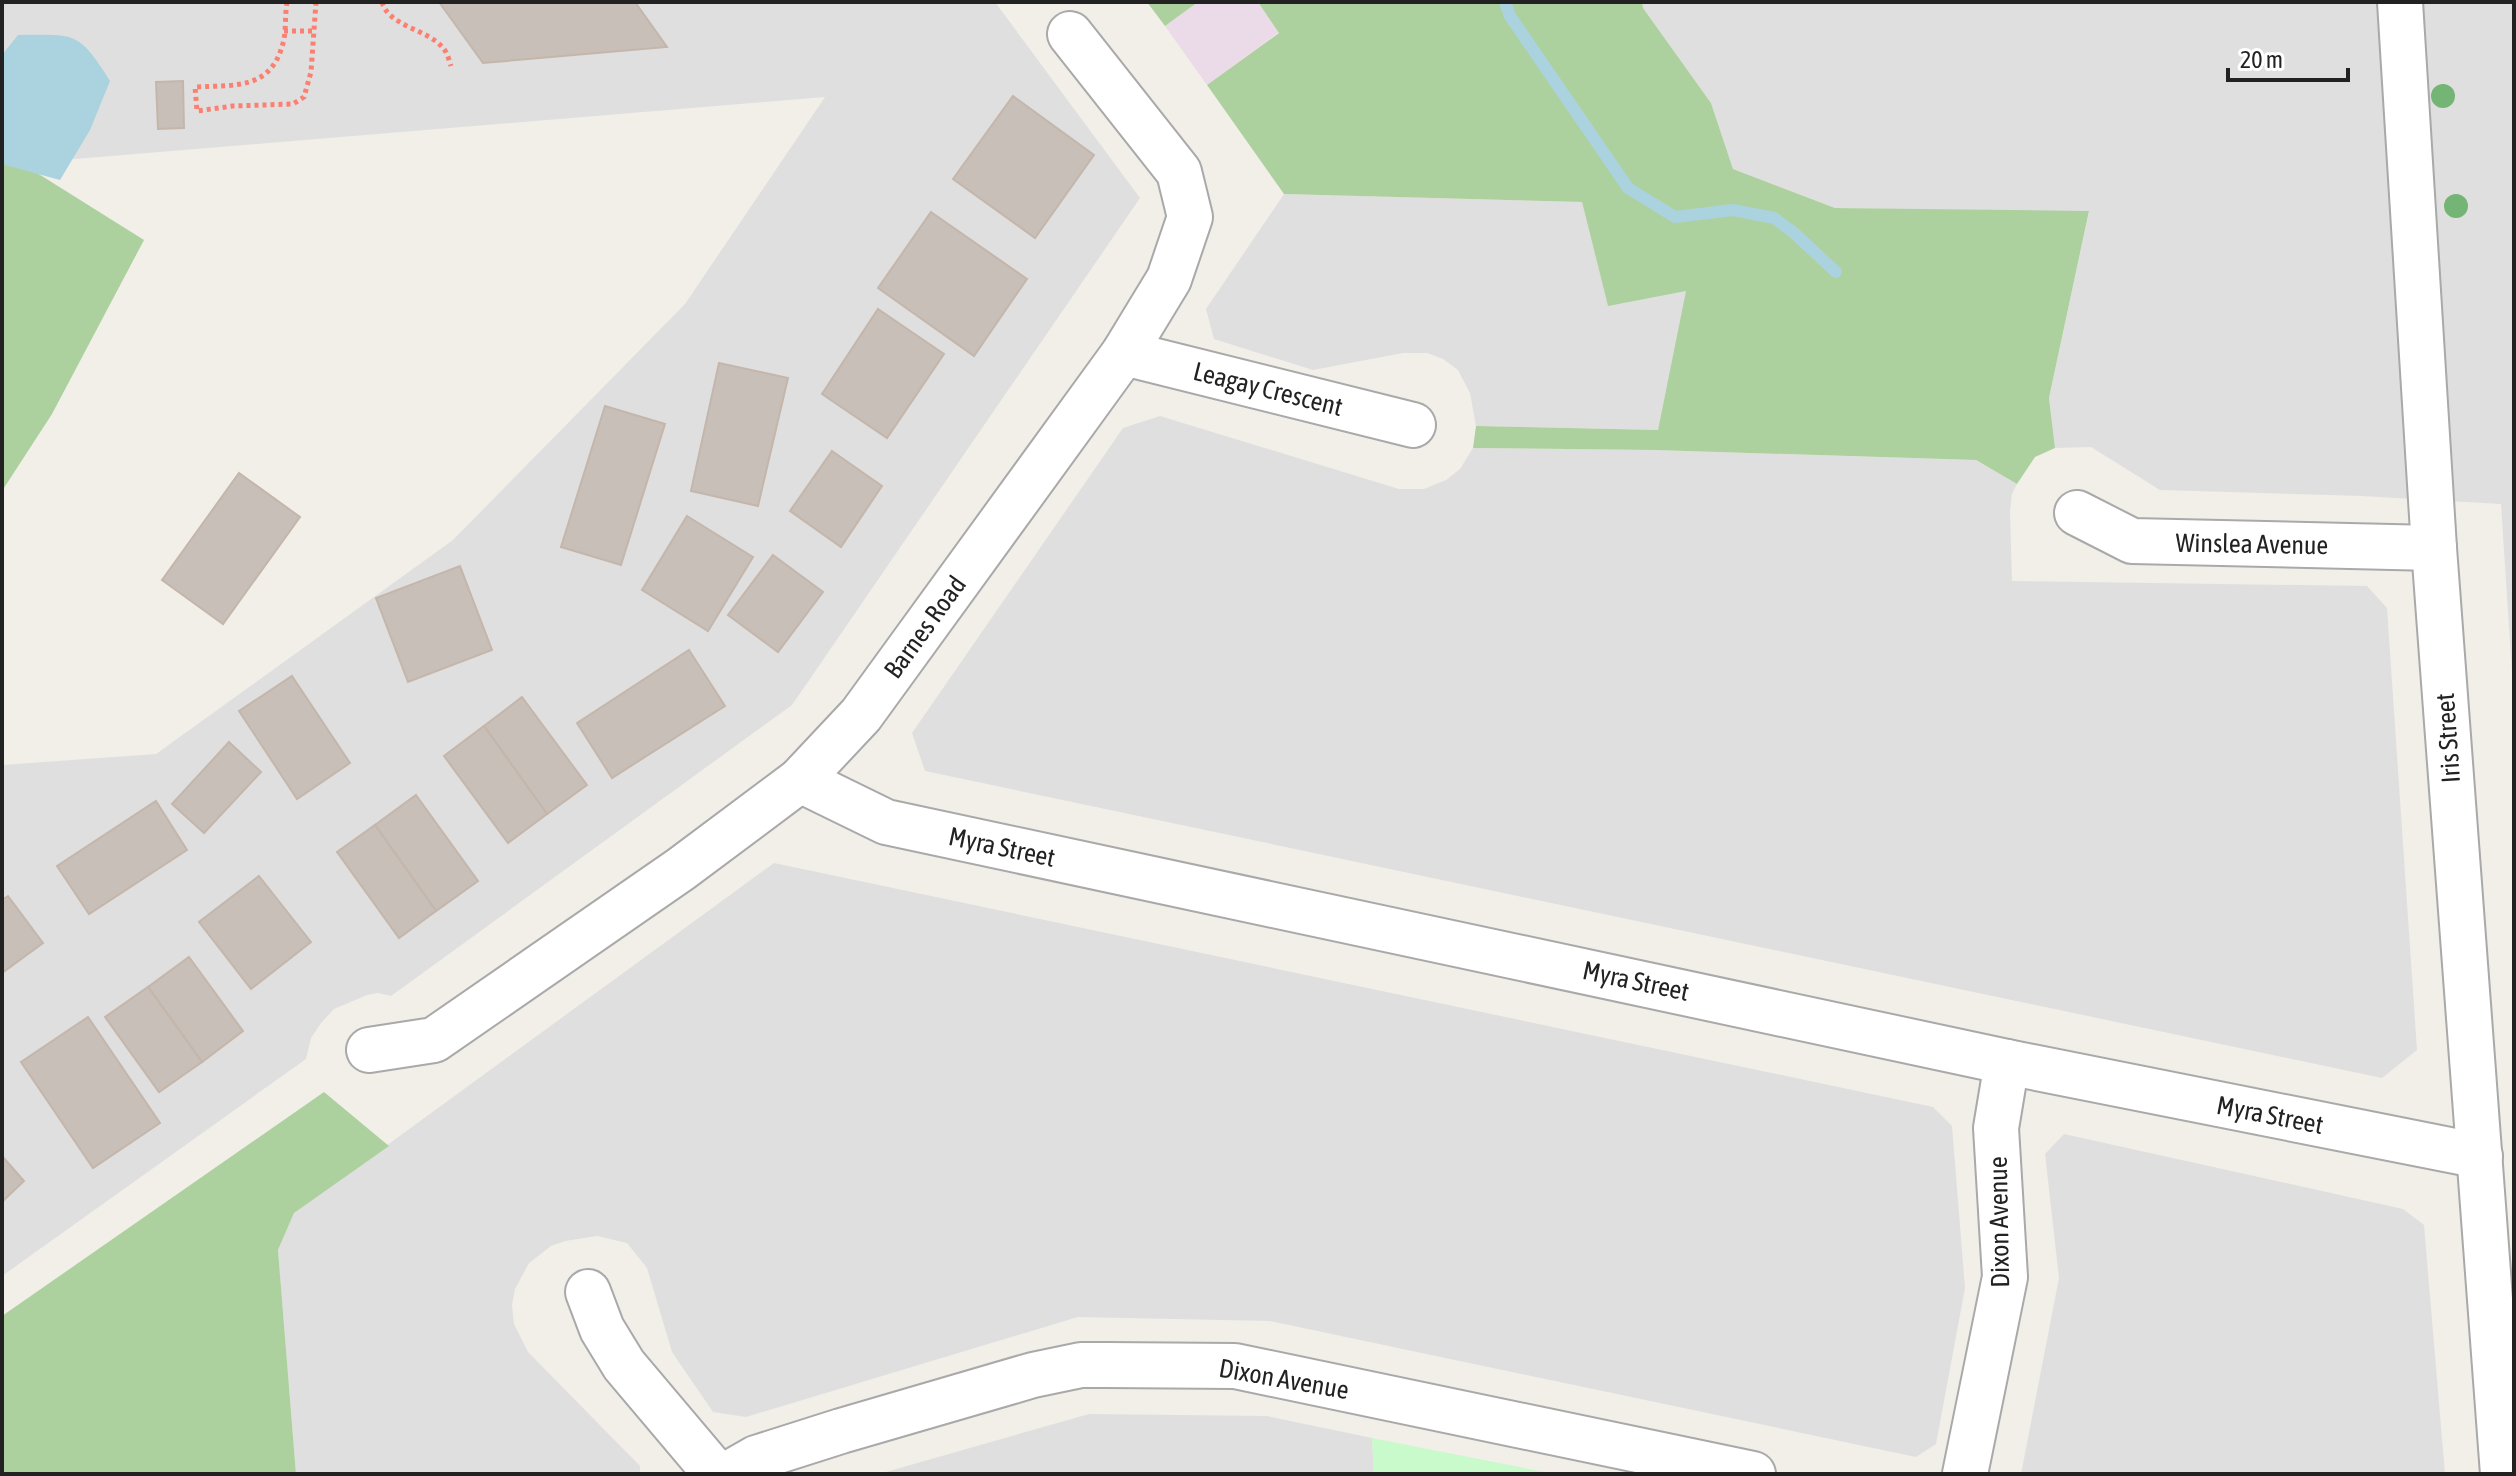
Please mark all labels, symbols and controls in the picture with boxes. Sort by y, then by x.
scale bar [2228,32,2348,82]
text: 20 m [2240,46,2283,73]
street label: Leagay Crescent [1190,356,1346,422]
street label: Winslea Avenue [2175,528,2329,560]
street label: Barnes Road [878,570,972,684]
street label: Iris Street [2430,692,2466,784]
street label: Myra Street [946,821,1058,873]
street label: Myra Street [1580,955,1692,1007]
street label: Myra Street [2214,1090,2326,1140]
street label: Dixon Avenue [1983,1156,2015,1288]
street label: Dixon Avenue [1217,1353,1351,1405]

